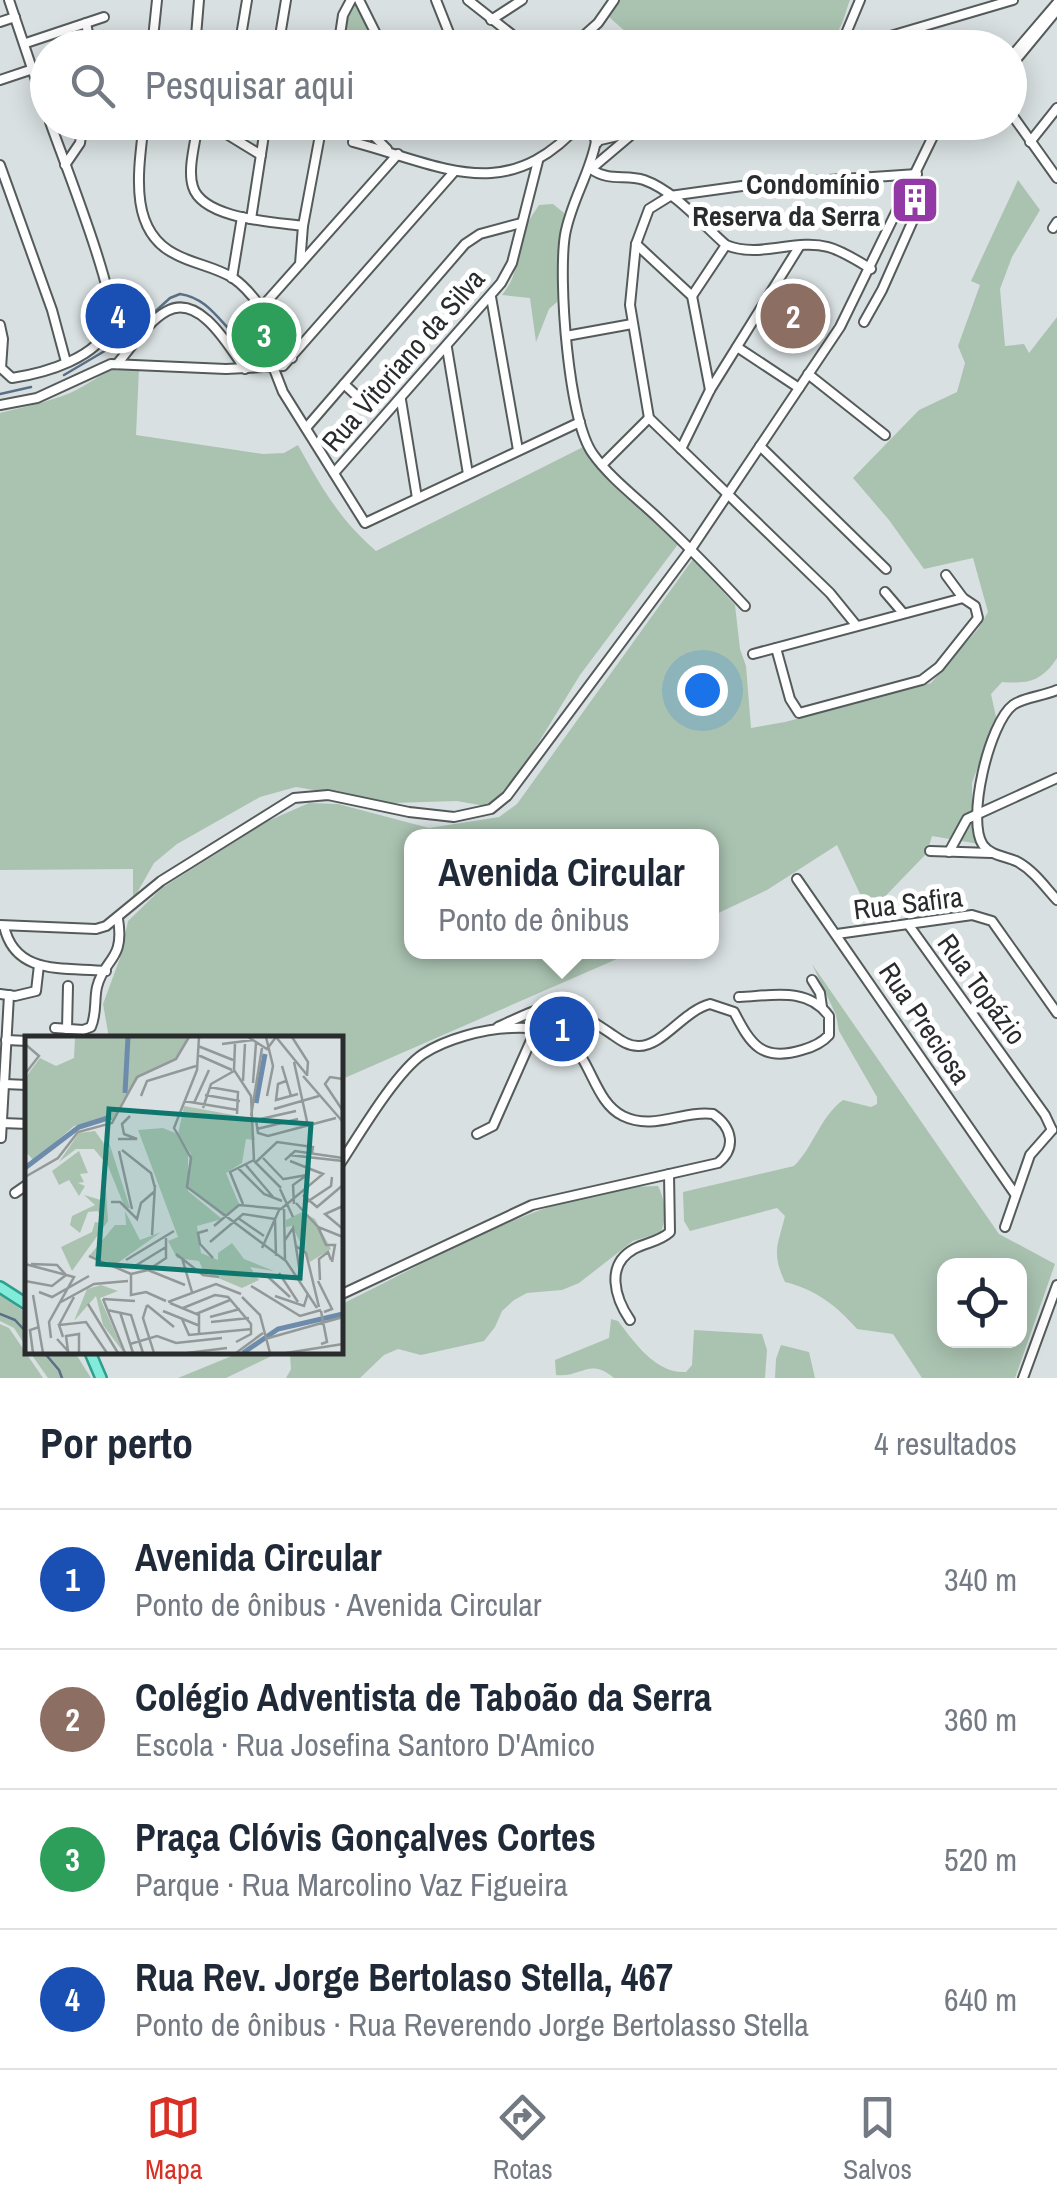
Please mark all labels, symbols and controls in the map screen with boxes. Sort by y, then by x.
search box [30,30,1027,140]
icon: search [65,58,120,113]
text: Pesquisar aqui [145,60,355,111]
place label: Condomínio Reserva da Serra [692,165,880,235]
building icon: Condomínio Reserva da Serra [889,174,941,226]
street label: Rua Vitoriano da Silva [313,260,493,459]
pin: 4 [86,278,150,354]
pin: 2 [760,278,826,354]
pin: 3 [232,298,296,372]
your location [677,665,728,716]
popup [404,829,719,959]
text: Avenida Circular [438,847,685,898]
street label: Rua Safira [851,877,965,929]
text: Ponto de ônibus [438,898,629,941]
street label: Rua Topázio [929,926,1035,1052]
street label: Rua Preciosa [870,955,980,1091]
pin: 1 [530,992,594,1066]
inset map [25,1036,342,1353]
map controls [937,1258,1027,1348]
button: locate [937,1258,1027,1348]
text: Por perto [40,1415,193,1471]
text: 4 resultados [874,1422,1017,1465]
text: Avenida Circular [135,1532,382,1583]
text: 1 [65,1558,80,1601]
text: 340 m [944,1558,1017,1601]
text: Ponto de ônibus · Avenida Circular [135,1583,542,1626]
text: Colégio Adventista de Taboão da Serra [135,1672,712,1723]
text: 2 [65,1698,80,1741]
text: 360 m [944,1698,1017,1741]
text: Escola · Rua Josefina Santoro D'Amico [135,1723,595,1766]
text: Praça Clóvis Gonçalves Cortes [135,1812,596,1863]
text: 3 [65,1838,80,1881]
text: 520 m [944,1838,1017,1881]
text: Parque · Rua Marcolino Vaz Figueira [135,1863,568,1906]
text: Rua Rev. Jorge Bertolaso Stella, 467 [135,1952,673,2003]
text: 4 [65,1978,80,2021]
text: 640 m [944,1978,1017,2021]
text: Ponto de ônibus · Rua Reverendo Jorge Bertolasso Stella [135,2003,809,2046]
tab: Mapa [145,2090,203,2188]
tab: Rotas [493,2090,553,2188]
tab: Salvos [843,2090,912,2188]

